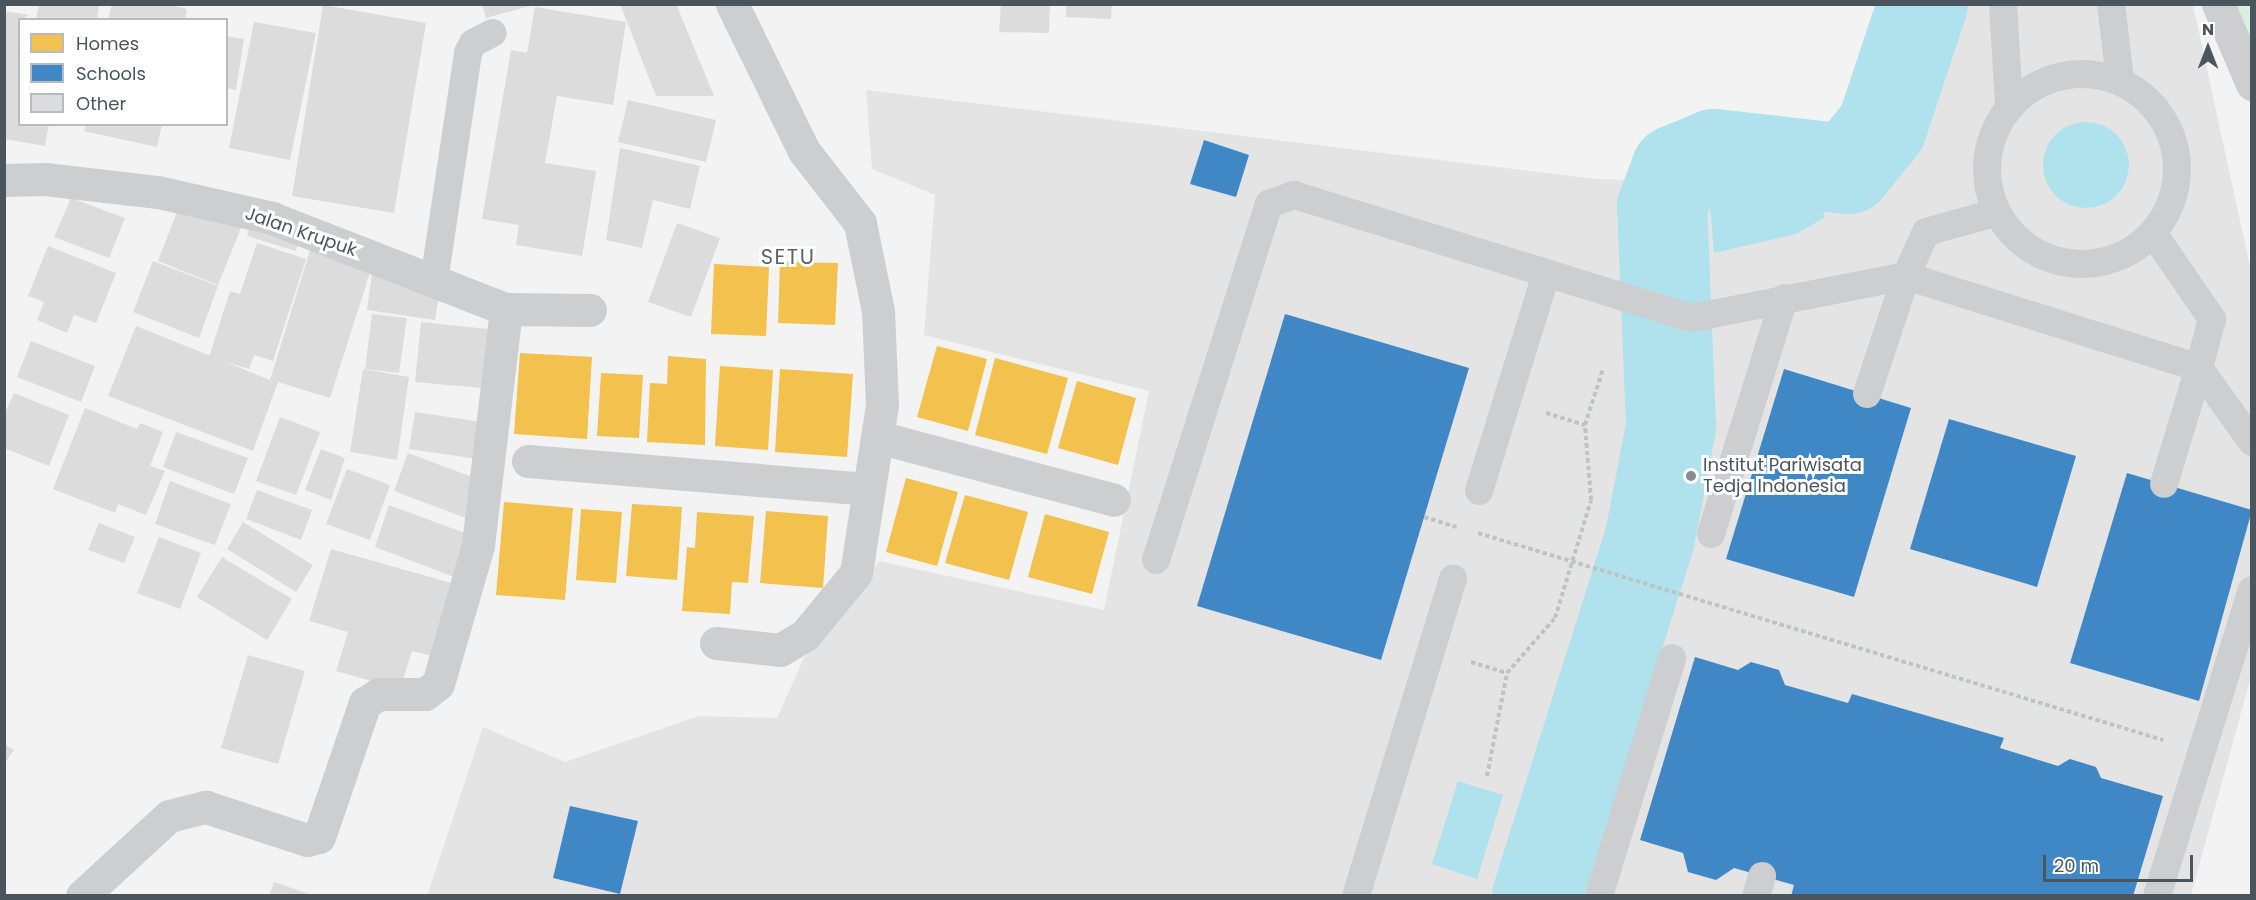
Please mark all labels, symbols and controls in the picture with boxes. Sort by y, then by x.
legend [18,18,228,126]
north arrow [2178,18,2238,78]
text: N [2202,18,2214,41]
text: Homes [76,31,139,56]
text: Schools [76,61,146,86]
text: Other [76,91,126,116]
street label: Jalan Krupuk [242,203,360,261]
district label: SETU [761,244,815,270]
place label: Institut Pariwisata Tedja Indonesia [1703,455,1862,498]
marker: Institut Pariwisata Tedja Indonesia [1684,469,1698,483]
scale bar [2046,843,2196,881]
text: 20 m [2054,853,2099,878]

